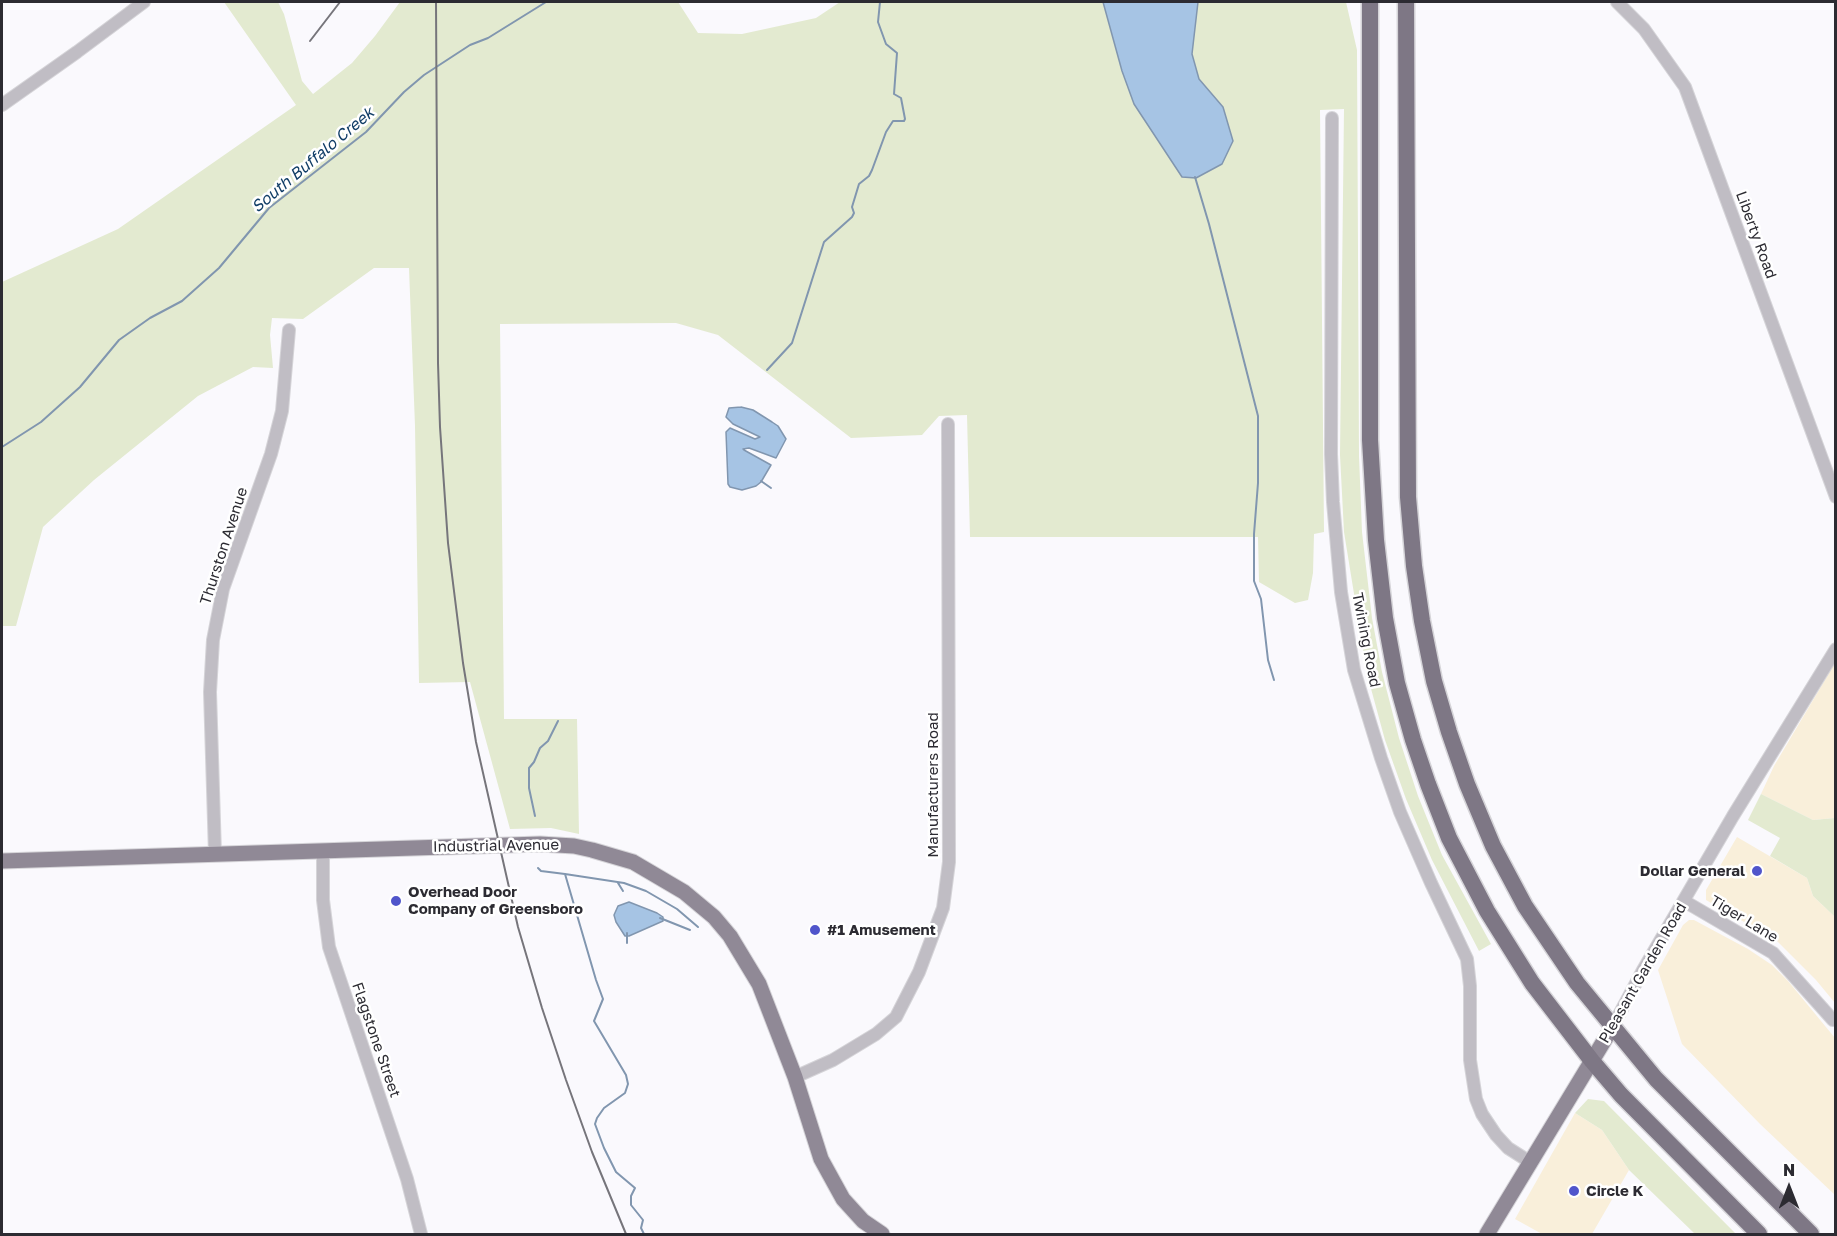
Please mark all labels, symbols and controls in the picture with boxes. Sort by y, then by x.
water label: South Buffalo Creek [248,103,378,217]
street label: Liberty Road [1732,189,1780,281]
street label: Thurston Avenue [197,485,251,607]
street label: Twining Road [1348,591,1384,689]
street label: Manufacturers Road [924,712,942,858]
street label: Industrial Avenue [433,836,559,856]
place label: Dollar General [1640,862,1745,880]
marker: Dollar General [1750,864,1764,878]
place label: Overhead Door Company of Greensboro [408,883,583,918]
street label: Tiger Lane [1707,892,1781,946]
marker: Overhead Door Company of Greensboro [389,894,403,908]
street label: Pleasant Garden Road [1595,900,1691,1046]
place label: #1 Amusement [827,921,936,939]
marker: #1 Amusement [808,923,822,937]
street label: Flagstone Street [348,980,404,1100]
north arrow [1759,1158,1819,1218]
text: N [1783,1160,1795,1180]
place label: Circle K [1586,1182,1643,1200]
marker: Circle K [1567,1184,1581,1198]

